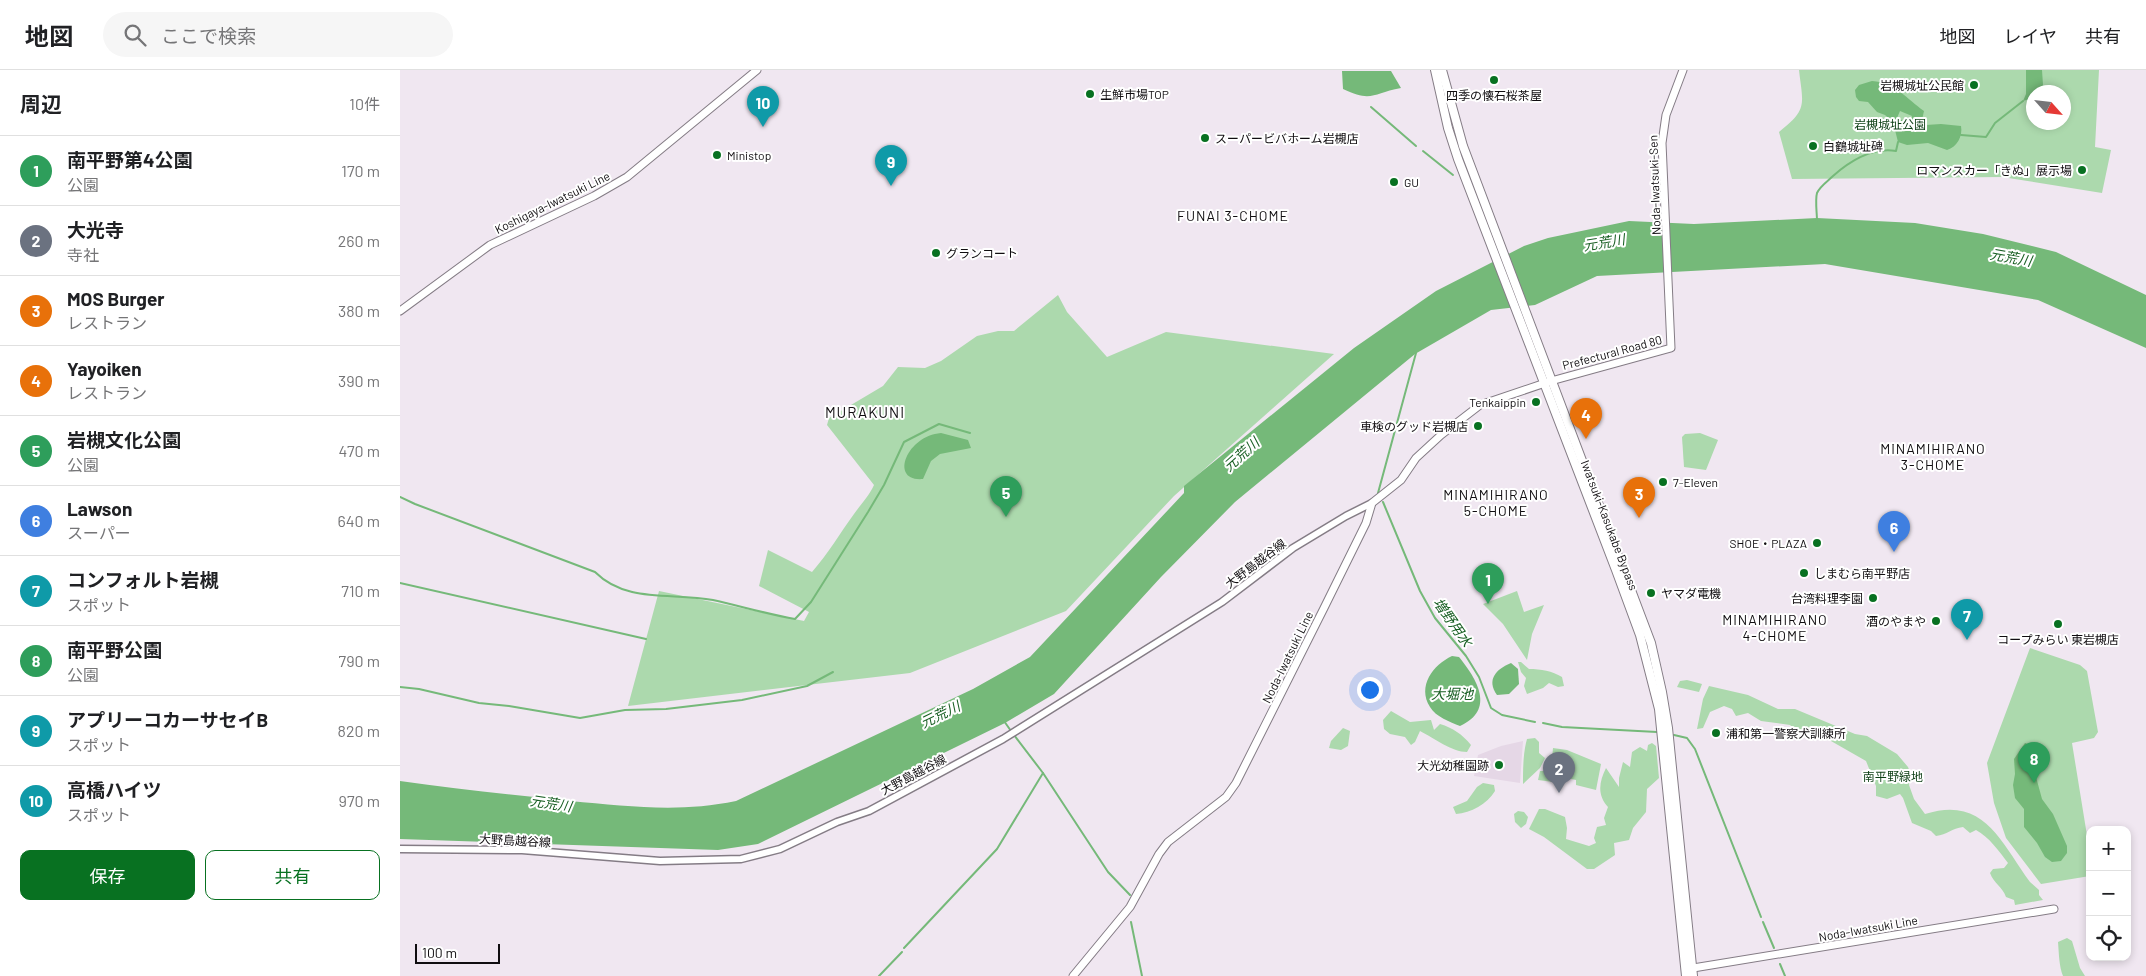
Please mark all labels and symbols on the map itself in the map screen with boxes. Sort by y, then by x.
marker: 四季の懐石桜茶屋 [1488,74,1500,86]
place label: 岩槻城址公民館 [1880,78,1964,92]
marker: 岩槻城址公民館 [1968,79,1980,91]
north arrow [2026,85,2071,130]
pin: 10 [747,86,779,127]
place label: 生鮮市場TOP [1100,87,1169,101]
marker: 生鮮市場TOP [1084,88,1096,100]
place label: 四季の懐石桜茶屋 [1446,88,1542,102]
park label: 岩槻城址公園 [1854,117,1926,131]
place label: スーパービバホーム岩槻店 [1215,131,1359,145]
marker: スーパービバホーム岩槻店 [1199,132,1211,144]
street label: Noda-Iwatsuki-Sen [1645,135,1663,235]
place label: 白鶴城址碑 [1823,139,1883,153]
marker: 白鶴城址碑 [1807,140,1819,152]
pin: 9 [875,145,907,186]
place label: Ministop [727,148,771,162]
marker: Ministop [711,149,723,161]
place label: ロマンスカー「きぬ」展示場 [1916,163,2072,177]
marker: ロマンスカー「きぬ」展示場 [2076,164,2088,176]
street label: Koshigaya-Iwatsuki Line [492,168,612,236]
place label: GU [1404,175,1419,189]
marker: GU [1388,176,1400,188]
district label: FUNAI 3-CHOME [1177,207,1289,224]
water label: 元荒川 [1582,230,1628,254]
water label: 元荒川 [1989,245,2035,269]
place label: グランコート [946,246,1018,260]
marker: グランコート [930,247,942,259]
street label: Prefectural Road 80 [1561,332,1663,372]
place label: Tenkaippin [1469,395,1526,409]
marker: Tenkaippin [1530,396,1542,408]
pin: 4 [1570,398,1602,439]
district label: MURAKUNI [825,403,905,421]
place label: 車検のグッド岩槻店 [1360,419,1468,433]
marker: 車検のグッド岩槻店 [1472,420,1484,432]
water label: 元荒川 [1220,432,1264,474]
district label: MINAMIHIRANO 3-CHOME [1880,440,1986,473]
street label: Iwatsuki-Kasukabe Bypass [1579,458,1641,592]
place label: 7-Eleven [1673,475,1718,489]
pin: 5 [990,476,1022,517]
marker: 7-Eleven [1657,476,1669,488]
pin: 3 [1623,477,1655,518]
district label: MINAMIHIRANO 5-CHOME [1443,486,1549,519]
pin: 6 [1878,511,1910,552]
street label: 大野島越谷線 [1222,536,1288,590]
place label: SHOE・PLAZA [1730,536,1807,550]
marker: SHOE・PLAZA [1811,537,1823,549]
pin: 1 [1472,563,1504,604]
place label: しまむら南平野店 [1814,566,1910,580]
marker: しまむら南平野店 [1798,567,1810,579]
place label: ヤマダ電機 [1661,586,1721,600]
marker: ヤマダ電機 [1645,587,1657,599]
place label: 台湾料理李園 [1791,591,1863,605]
marker: 台湾料理李園 [1867,592,1879,604]
water label: 増野用水 [1430,594,1477,651]
pin: 7 [1951,599,1983,640]
street label: Noda-Iwatsuki Line [1259,609,1315,705]
district label: MINAMIHIRANO 4-CHOME [1722,611,1828,644]
place label: 酒のやまや [1866,614,1926,628]
marker: 酒のやまや [1930,615,1942,627]
marker: コープみらい 東岩槻店 [2052,618,2064,630]
place label: コープみらい 東岩槻店 [1997,632,2119,646]
your location [1357,677,1383,703]
water label: 大堀池 [1431,685,1475,702]
water label: 元荒川 [917,696,964,731]
place label: 浦和第一警察犬訓練所 [1726,726,1846,740]
marker: 浦和第一警察犬訓練所 [1710,727,1722,739]
pin: 8 [2018,742,2050,783]
street label: 大野島越谷線 [878,751,948,797]
pin: 2 [1543,752,1575,793]
place label: 大光幼稚園跡 [1417,758,1489,772]
marker: 大光幼稚園跡 [1493,759,1505,771]
park label: 南平野緑地 [1863,769,1923,783]
water label: 元荒川 [529,791,575,815]
street label: 大野島越谷線 [479,831,551,849]
street label: Noda-Iwatsuki Line [1817,912,1919,944]
scale bar [415,941,500,964]

